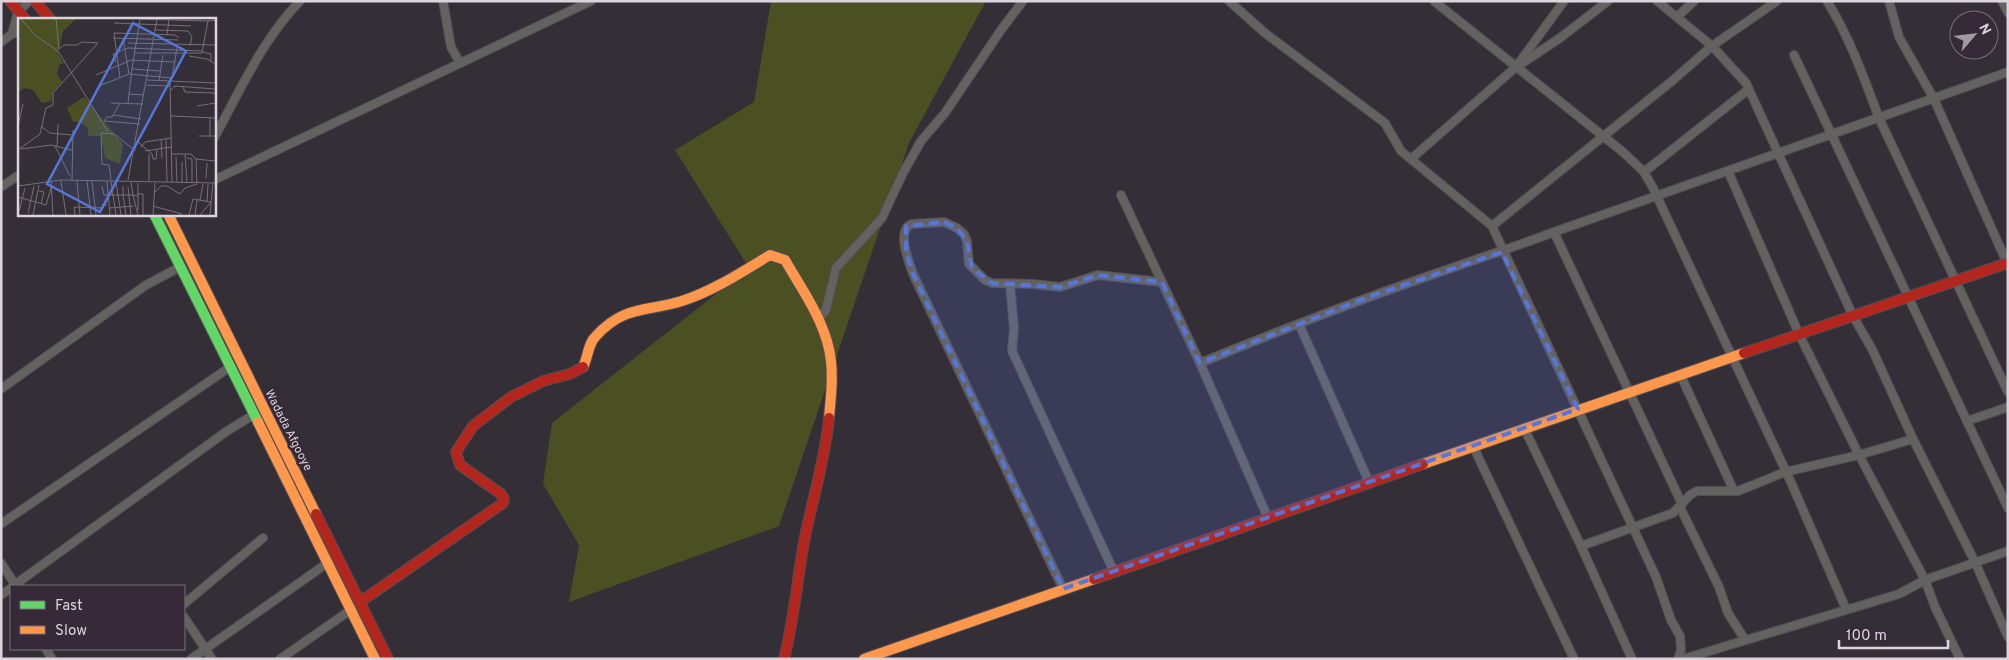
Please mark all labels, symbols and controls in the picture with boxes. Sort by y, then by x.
north arrow [1949,10,1999,60]
inset map [18,18,215,215]
text: N [1974,21,1994,38]
street label: Wadada Afgooye [261,387,316,474]
legend [10,585,185,650]
text: Fast [55,597,83,616]
scale bar [1839,618,1948,650]
text: Slow [55,622,87,641]
text: 100 m [1846,627,1887,646]

